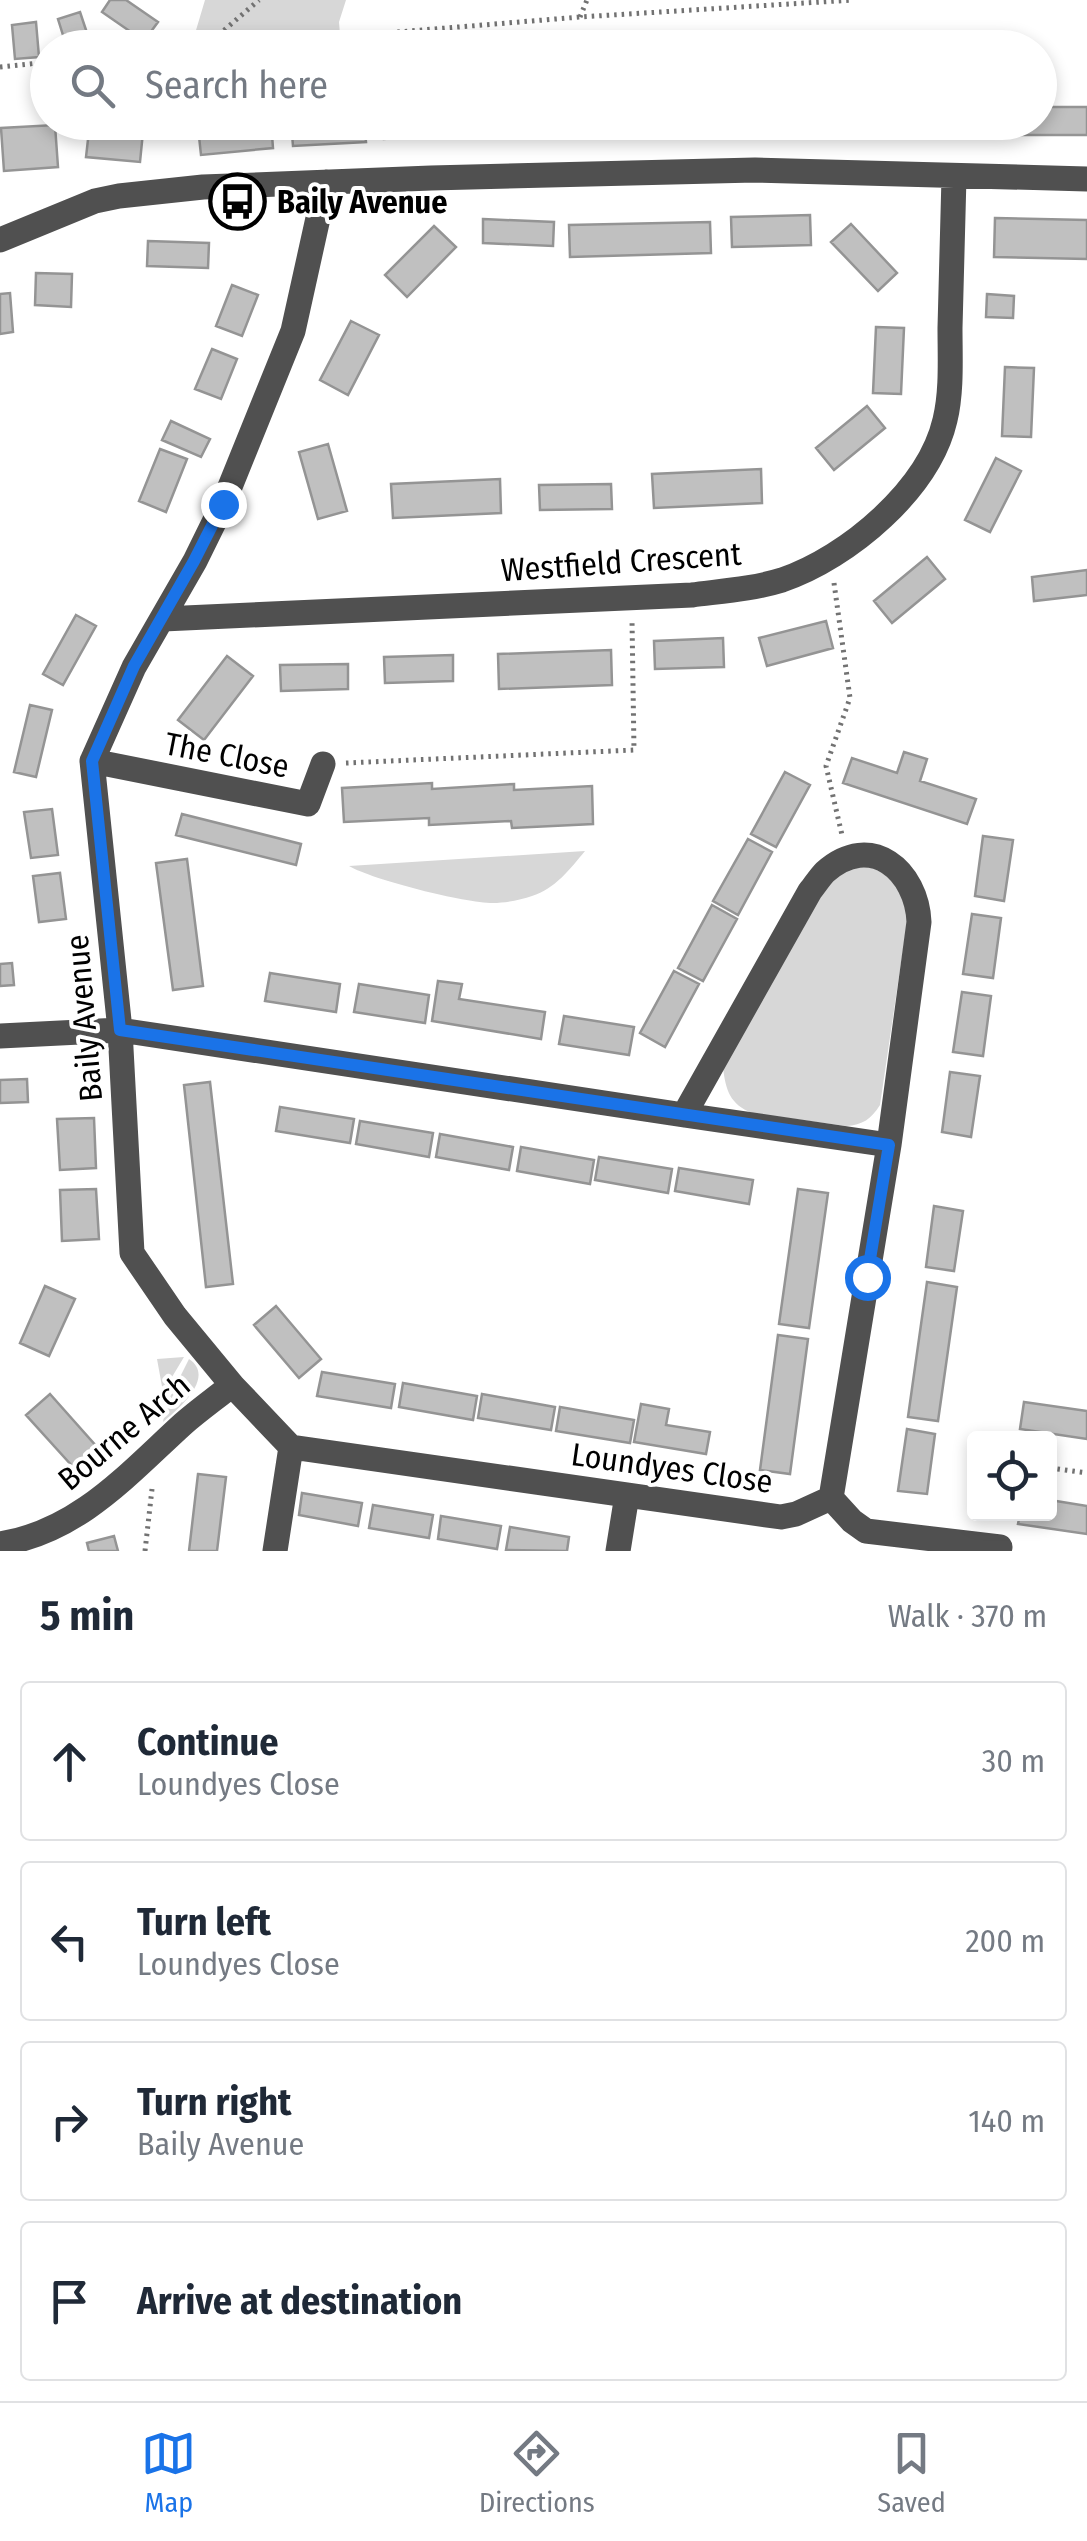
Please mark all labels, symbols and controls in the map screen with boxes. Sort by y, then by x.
search box [30,30,1057,140]
icon: search [65,58,120,113]
text: Search here [145,62,328,108]
bus stop icon: Baily Avenue [208,172,268,232]
place label: Baily Avenue [277,183,447,221]
route end [201,482,247,528]
street label: Westfield Crescent [500,535,743,589]
street label: The Close [162,724,292,786]
street label: Baily Avenue [58,933,110,1103]
route start [845,1255,891,1301]
street label: Bourne Arch [50,1366,198,1498]
map controls [967,1431,1057,1521]
button: locate [967,1431,1057,1521]
street label: Loundyes Close [569,1435,775,1501]
text: 5 min [40,1591,134,1641]
text: Walk · 370 m [888,1597,1047,1635]
text: Continue [137,1719,278,1765]
icon: ahead [42,1734,97,1789]
text: 30 m [982,1742,1045,1780]
text: Loundyes Close [137,1765,340,1803]
text: Turn left [137,1899,271,1945]
icon: left [42,1914,97,1969]
text: 200 m [965,1922,1045,1960]
text: Loundyes Close [137,1945,340,1983]
text: Turn right [137,2079,291,2125]
icon: right [42,2094,97,2149]
text: 140 m [968,2102,1045,2140]
text: Baily Avenue [137,2125,304,2163]
icon: arrive [42,2274,97,2329]
text: Arrive at destination [137,2278,462,2324]
tab: Map [141,2426,196,2519]
tab: Directions [479,2426,595,2519]
tab: Saved [877,2426,946,2519]

